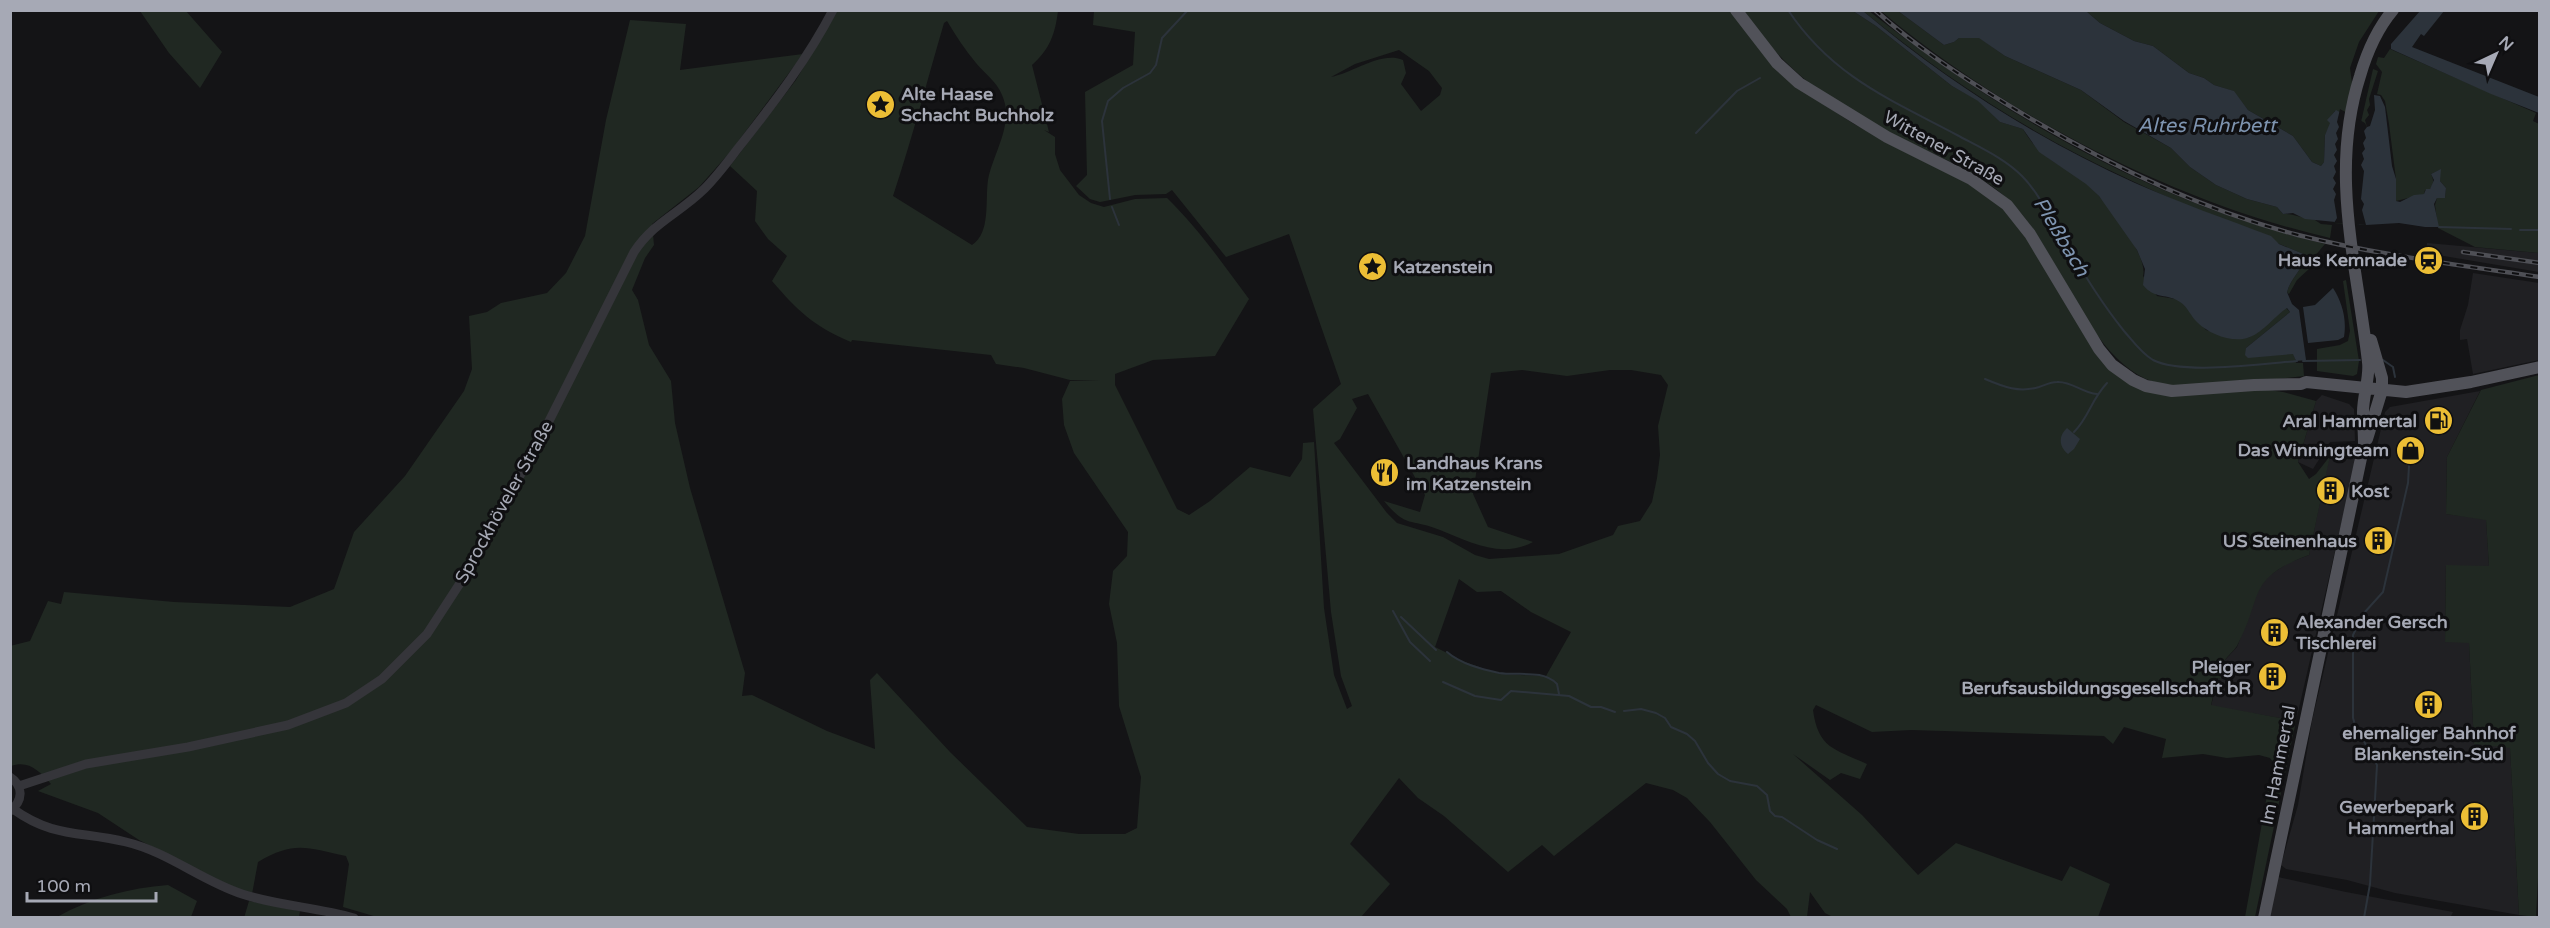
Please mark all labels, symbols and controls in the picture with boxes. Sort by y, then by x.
north arrow [2466,24,2526,84]
text: N [2494,32,2517,56]
place label: Alte Haase Schacht Buchholz [901,83,1054,126]
place icon: Alte Haase Schacht Buchholz [864,88,896,120]
street label: Wittener Straße [1880,106,2008,190]
water label: Altes Ruhrbett [2138,114,2279,138]
water label: Pleßbach [2028,193,2094,282]
station icon: Haus Kemnade [2412,244,2444,276]
place label: Haus Kemnade [2278,249,2407,271]
place icon: Katzenstein [1356,251,1388,283]
place label: Katzenstein [1393,256,1493,278]
fuel station icon: Aral Hammertal [2422,405,2454,437]
place label: Aral Hammertal [2282,410,2417,432]
street label: Sprockhöveler Straße [450,417,558,587]
shop icon: Das Winningteam [2394,434,2426,466]
place label: Das Winningteam [2237,439,2389,461]
place label: Landhaus Krans im Katzenstein [1406,452,1543,495]
restaurant icon: Landhaus Krans im Katzenstein [1369,457,1401,489]
building icon: Kost [2314,475,2346,507]
place label: Kost [2351,480,2390,502]
building icon: US Steinenhaus [2362,525,2394,557]
place label: US Steinenhaus [2223,530,2357,552]
place label: Alexander Gersch Tischlerei [2295,611,2448,654]
building icon: Alexander Gersch Tischlerei [2259,616,2291,648]
place label: Pleiger Berufsausbildungsgesellschaft bR [1961,656,2252,699]
building icon: Pleiger Berufsausbildungsgesellschaft bR [2256,661,2288,693]
building icon: ehemaliger Bahnhof Blankenstein-Süd [2413,688,2445,720]
street label: Im Hammertal [2256,703,2300,827]
place label: ehemaliger Bahnhof Blankenstein-Süd [2342,722,2517,765]
place label: Gewerbepark Hammerthal [2339,796,2454,839]
building icon: Gewerbepark Hammerthal [2459,801,2491,833]
scale bar [27,865,156,903]
text: 100 m [36,875,91,897]

